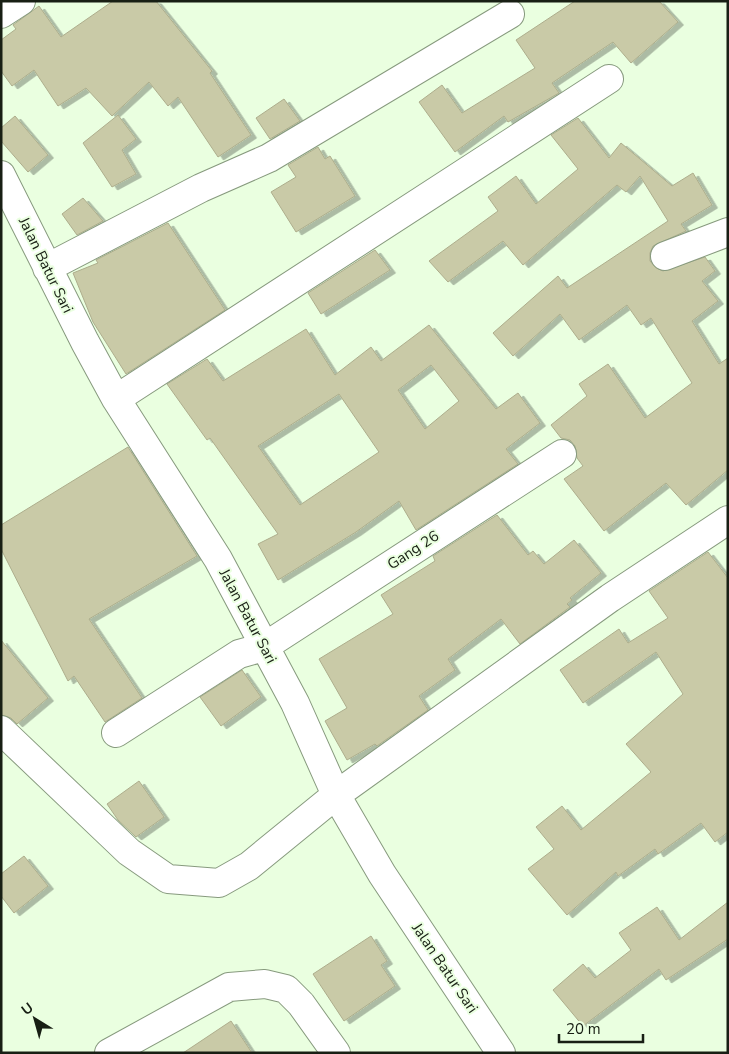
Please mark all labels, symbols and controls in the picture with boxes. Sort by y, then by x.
street label: Jalan Batur Sari [14,213,78,316]
street label: Gang 26 [383,526,443,574]
street label: Jalan Batur Sari [214,564,281,667]
street label: Jalan Batur Sari [407,918,483,1017]
north arrow [10,994,60,1044]
text: U [18,998,37,1020]
scale bar [559,1012,643,1044]
text: 20 m [566,1019,601,1039]

